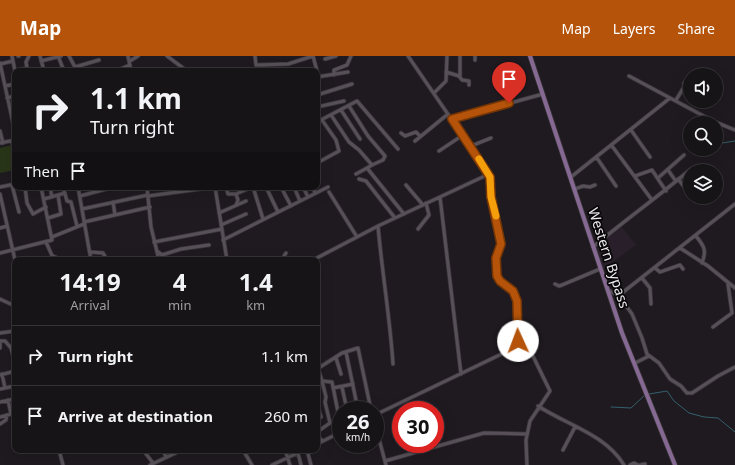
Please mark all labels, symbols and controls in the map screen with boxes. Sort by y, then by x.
text: Map [20,15,61,41]
text: Map [562,19,591,38]
text: Layers [613,19,655,38]
text: Share [677,19,715,38]
pin [492,62,526,103]
icon: arrive [498,68,520,90]
map controls [683,68,723,204]
button: sound [683,68,723,108]
text: 1.1 km [90,79,182,117]
icon: right [24,84,76,136]
text: Turn right [90,115,174,139]
button: search [683,116,723,156]
icon: arrive [67,160,89,182]
text: Then [24,161,59,181]
button: layers [683,164,723,204]
street label: Western Bypass [584,205,635,311]
text: 14:19 [59,265,121,298]
text: 4 [173,265,187,298]
text: 1.4 [239,265,273,298]
text: Arrival [70,296,110,314]
text: min [168,296,191,314]
text: km [246,296,265,314]
position arrow [497,320,539,362]
icon: right [24,345,46,367]
text: Turn right [58,346,133,366]
text: 1.1 km [261,346,308,366]
speed limit sign: 30 [392,401,444,453]
icon: arrive [24,405,46,427]
text: Arrive at destination [58,406,213,426]
text: 260 m [264,406,308,426]
text: 26 [347,408,369,435]
text: km/h [346,430,370,444]

